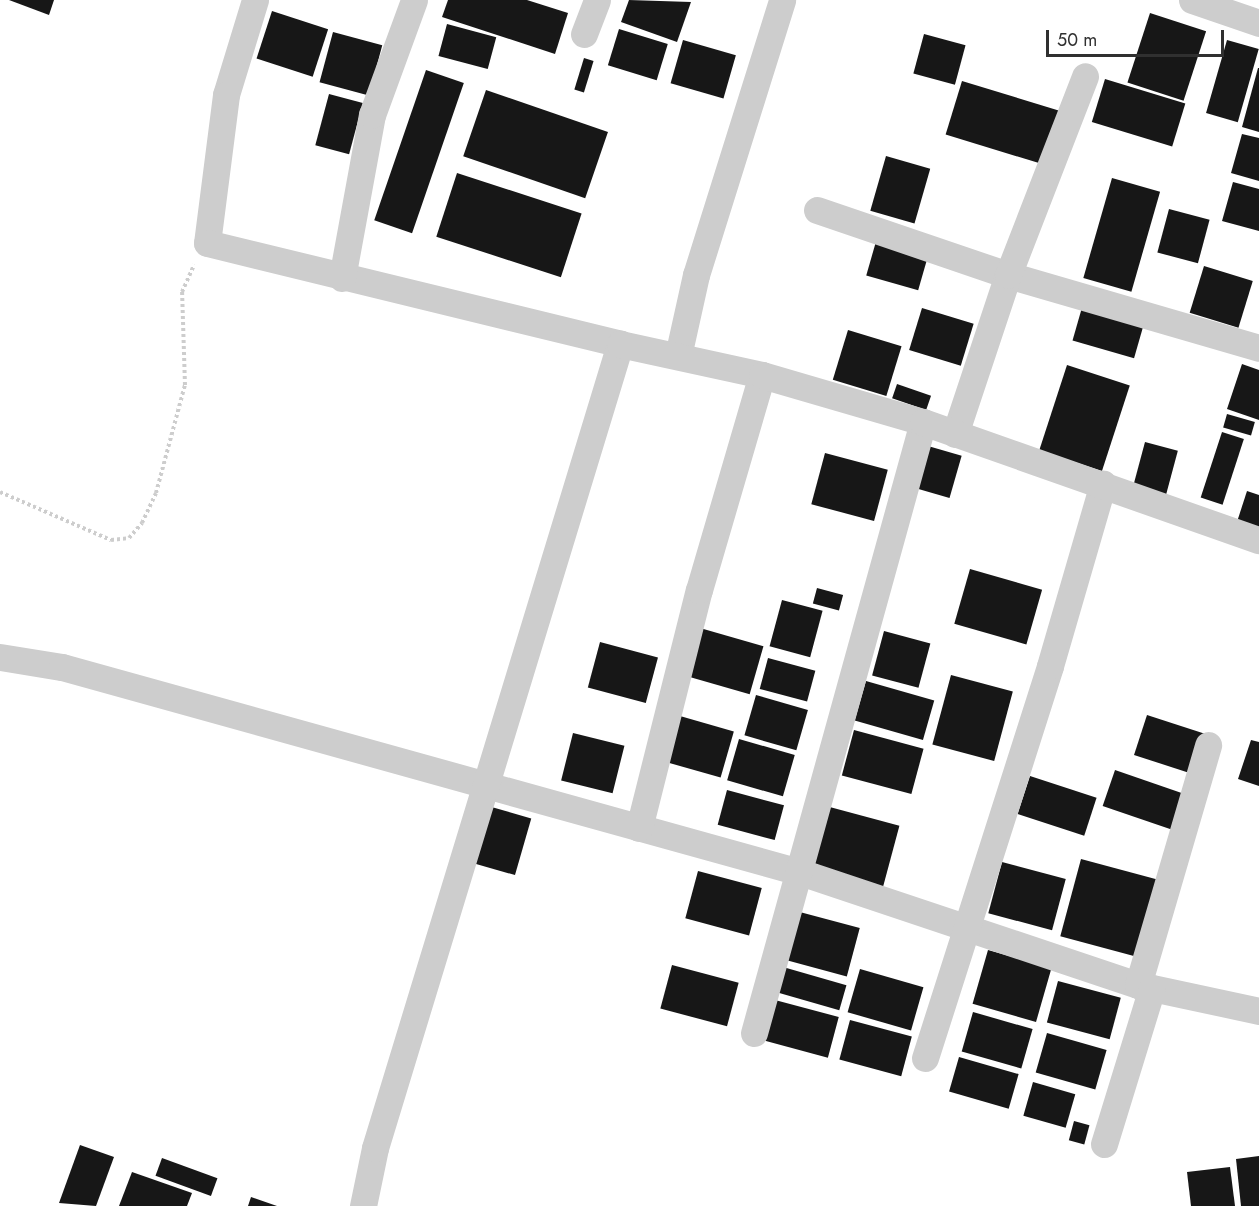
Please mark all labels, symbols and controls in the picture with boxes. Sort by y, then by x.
scale bar [1049,18,1228,56]
text: 50 m [1057,27,1097,53]

